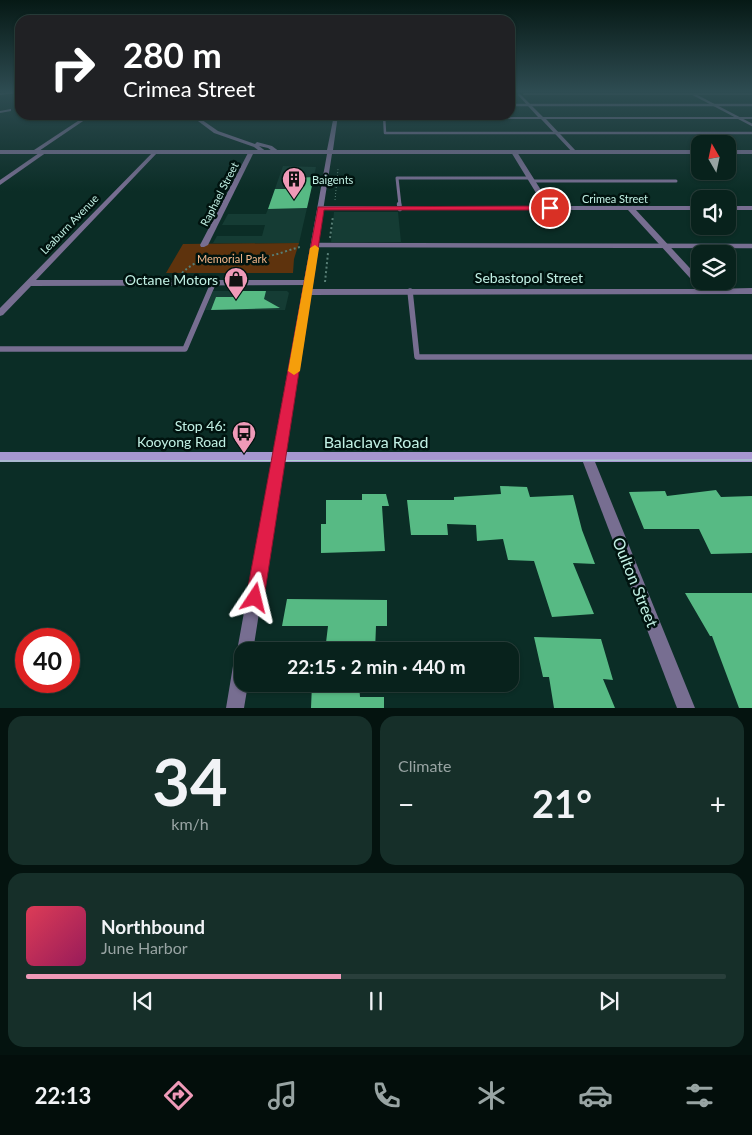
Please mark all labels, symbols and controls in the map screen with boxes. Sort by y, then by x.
text: 280 m [123,33,222,75]
icon: right [40,35,105,100]
text: Crimea Street [123,75,255,102]
north arrow [691,135,736,180]
map controls [691,135,736,290]
street label: Raphael Street [197,160,241,228]
building icon: Baigents [281,166,307,200]
place label: Baigents [312,173,354,186]
pin [529,187,571,229]
button: sound [691,190,736,235]
street label: Leaburn Avenue [37,191,101,257]
street label: Crimea Street [582,192,648,205]
icon: arrive [536,194,564,222]
button: layers [691,245,736,290]
park label: Memorial Park [197,252,267,265]
shop icon: Octane Motors [223,266,249,300]
street label: Sebastopol Street [475,269,583,286]
place label: Octane Motors [125,271,218,288]
place label: Stop 46: Kooyong Road [137,417,226,450]
bus stop icon: Stop 46: Kooyong Road [231,420,257,454]
street label: Balaclava Road [324,432,428,451]
street label: Oulton Street [609,534,663,630]
position arrow [228,571,280,623]
speed limit sign: 40 [15,628,80,693]
text: 22:15 · 2 min · 440 m [287,655,466,678]
text: 34 [152,742,228,820]
text: Climate [398,756,451,775]
text: 21° [532,780,592,826]
text: − [398,787,414,821]
text: + [710,787,726,821]
text: km/h [171,814,209,833]
text: Northbound [101,915,205,938]
text: June Harbor [101,938,188,957]
icon: previous [129,987,157,1015]
icon: pause [362,987,390,1015]
icon: next [595,987,623,1015]
icon: directions [161,1078,196,1113]
icon: music [265,1078,300,1113]
icon: phone [369,1078,404,1113]
icon: climate [474,1078,509,1113]
icon: car [578,1078,613,1113]
icon: filters [682,1078,717,1113]
text: 22:13 [35,1082,91,1109]

